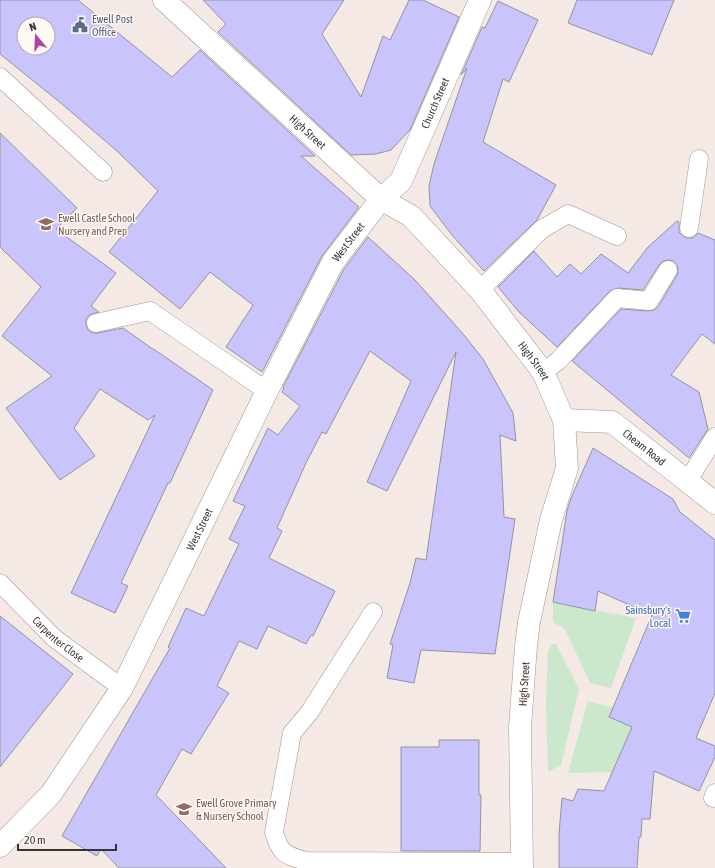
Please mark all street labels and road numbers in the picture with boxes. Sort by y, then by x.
street label: Church Street [419,76,451,130]
street label: High Street [287,112,328,151]
street label: West Street [330,220,367,264]
street label: High Street [516,339,552,382]
street label: Cheam Road [620,427,668,468]
street label: West Street [184,506,215,552]
street label: Carpenter Close [30,614,86,664]
street label: High Street [516,661,532,707]

